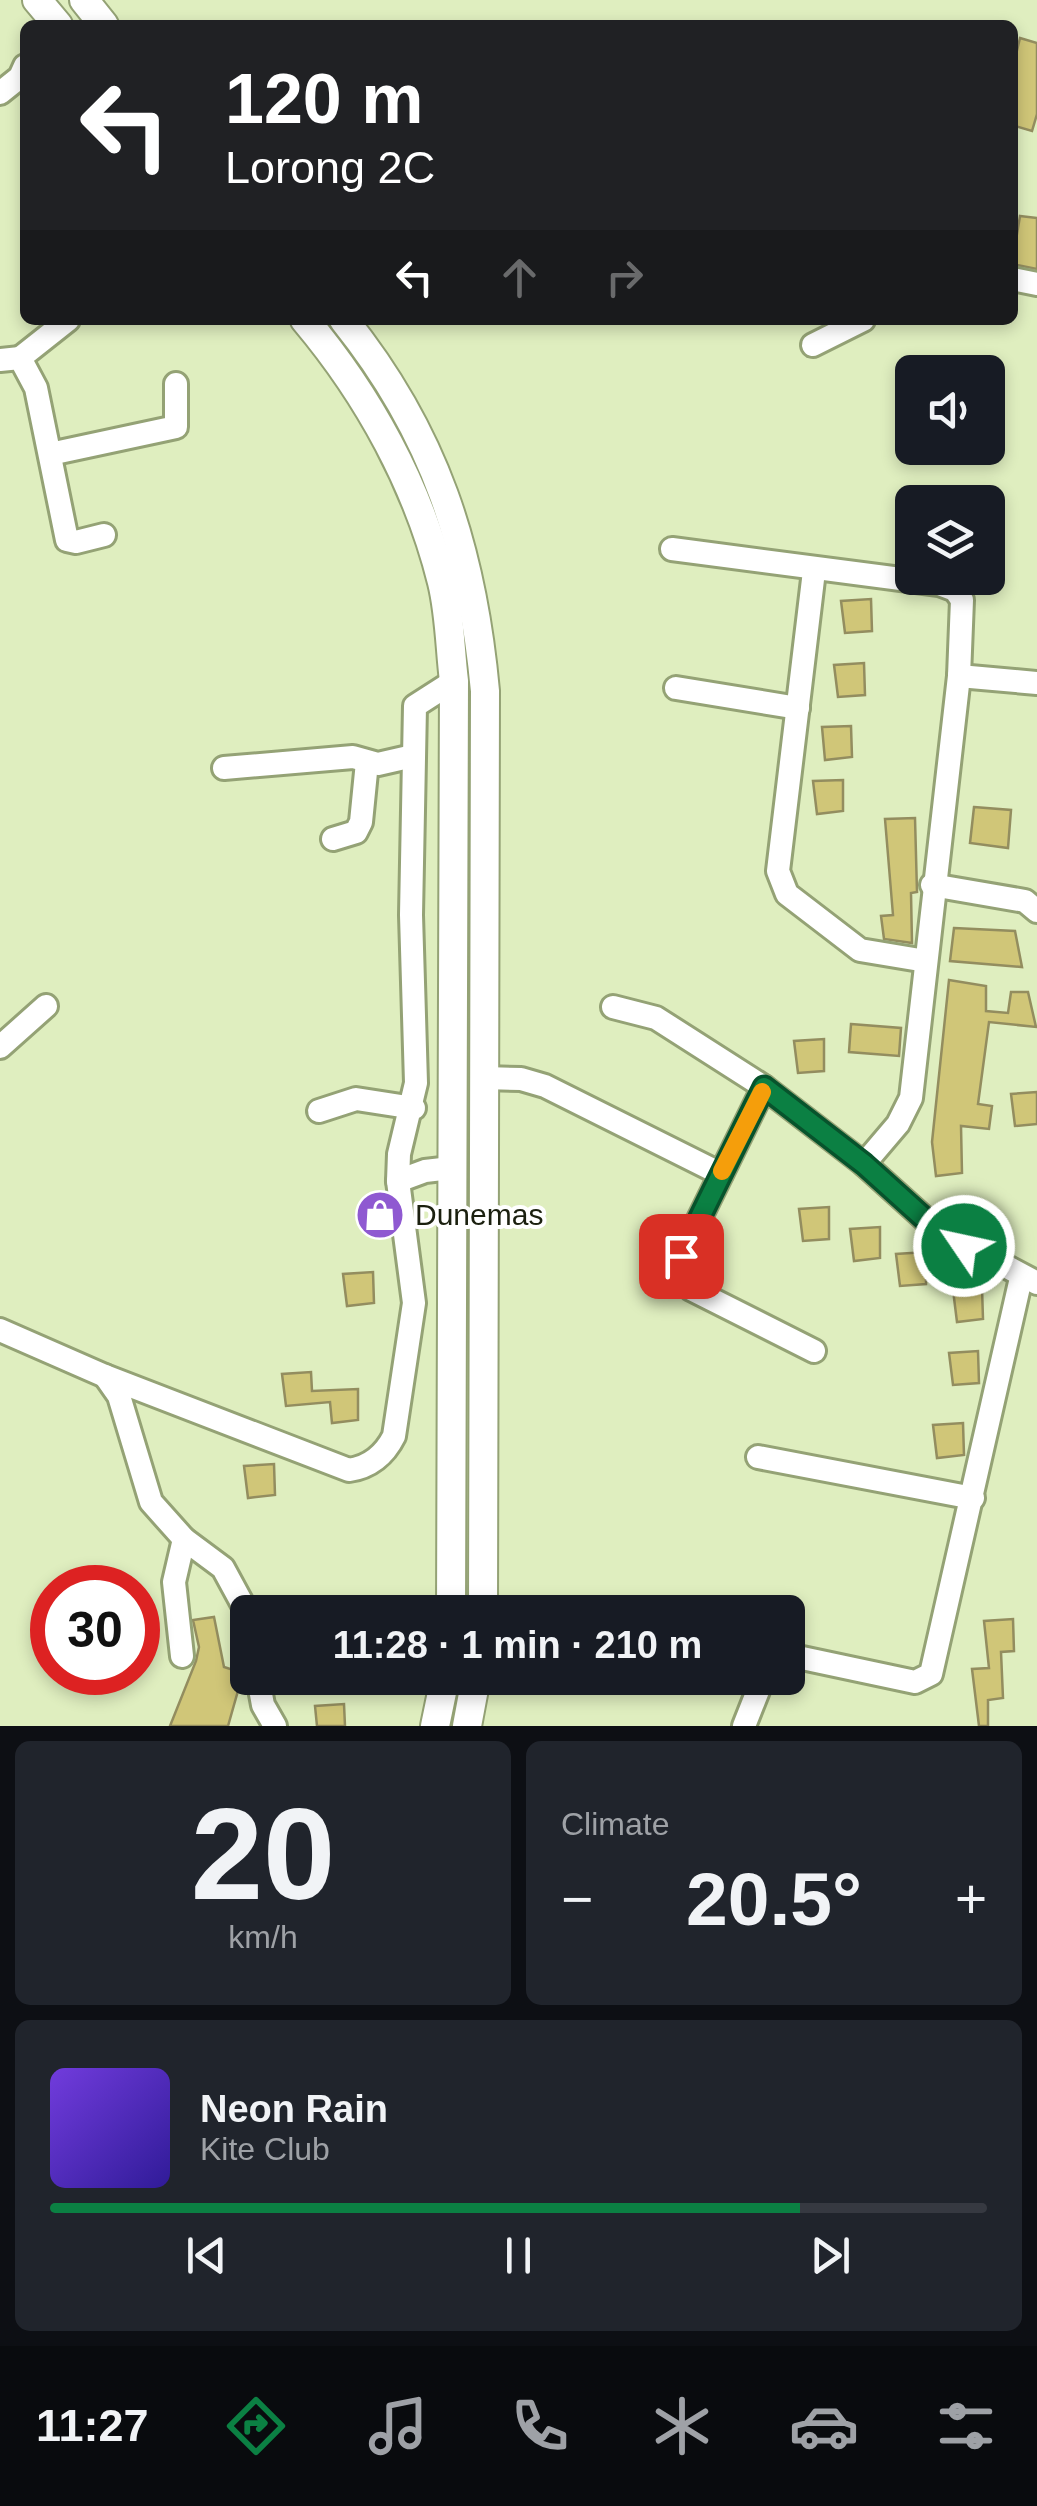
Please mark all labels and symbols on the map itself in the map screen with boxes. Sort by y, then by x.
shop icon: Dunemas [354,1189,406,1241]
position arrow [912,1194,1016,1298]
place label: Dunemas [415,1198,543,1231]
pin [639,1214,724,1299]
speed limit sign: 30 [30,1565,160,1695]

